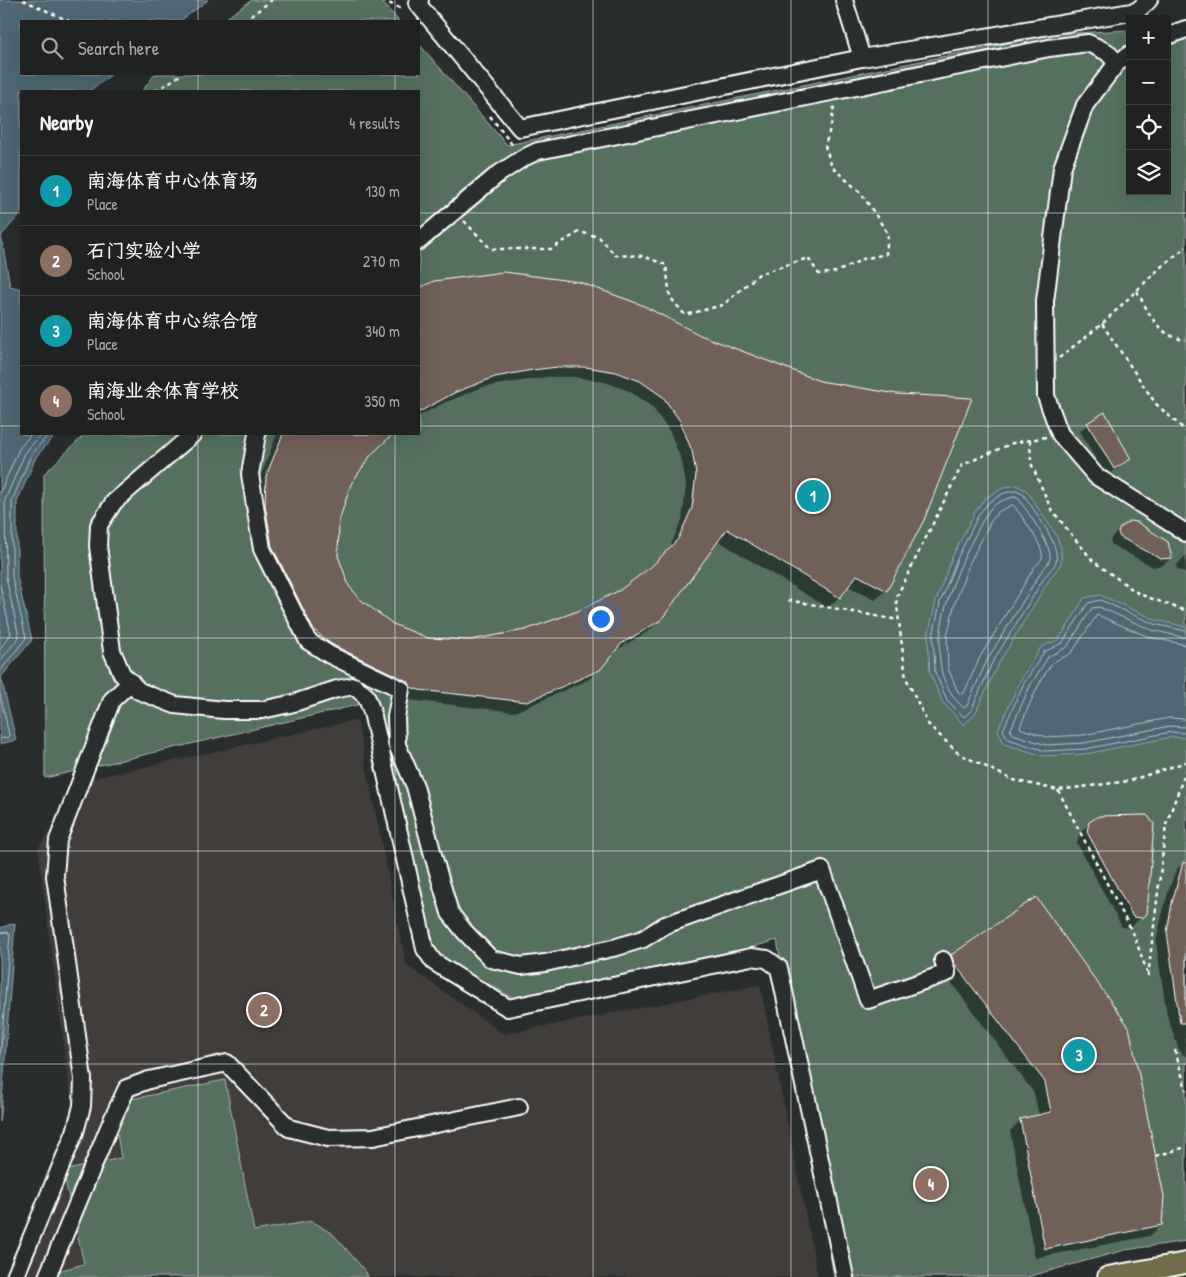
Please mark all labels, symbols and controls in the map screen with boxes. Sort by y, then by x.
map controls [1126,15,1171,195]
button: + [1126,15,1171,60]
search box [20,20,420,75]
icon: search [38,34,66,62]
text: Search here [78,35,159,61]
button: − [1126,60,1171,105]
button: locate [1126,105,1171,150]
text: Nearby [40,108,93,137]
text: 4 results [349,112,400,134]
button: layers [1126,150,1171,195]
text: 南海体育中心体育场 [87,167,258,193]
text: 1 [53,180,59,202]
text: 130 m [365,180,400,202]
text: Place [87,193,118,215]
text: 石门实验小学 [87,237,201,263]
text: 2 [52,250,60,272]
text: 270 m [363,250,400,272]
text: School [87,263,124,285]
text: 南海体育中心综合馆 [87,307,258,333]
text: 3 [52,320,60,342]
text: 340 m [365,320,400,342]
text: Place [87,333,118,355]
text: 南海业余体育学校 [87,377,239,403]
text: 4 [53,390,59,412]
text: 350 m [364,390,400,412]
text: School [87,403,124,425]
pin: 1 [797,477,829,515]
your location [588,606,614,632]
pin: 2 [248,991,280,1029]
pin: 3 [1063,1036,1095,1074]
pin: 4 [915,1165,947,1203]

